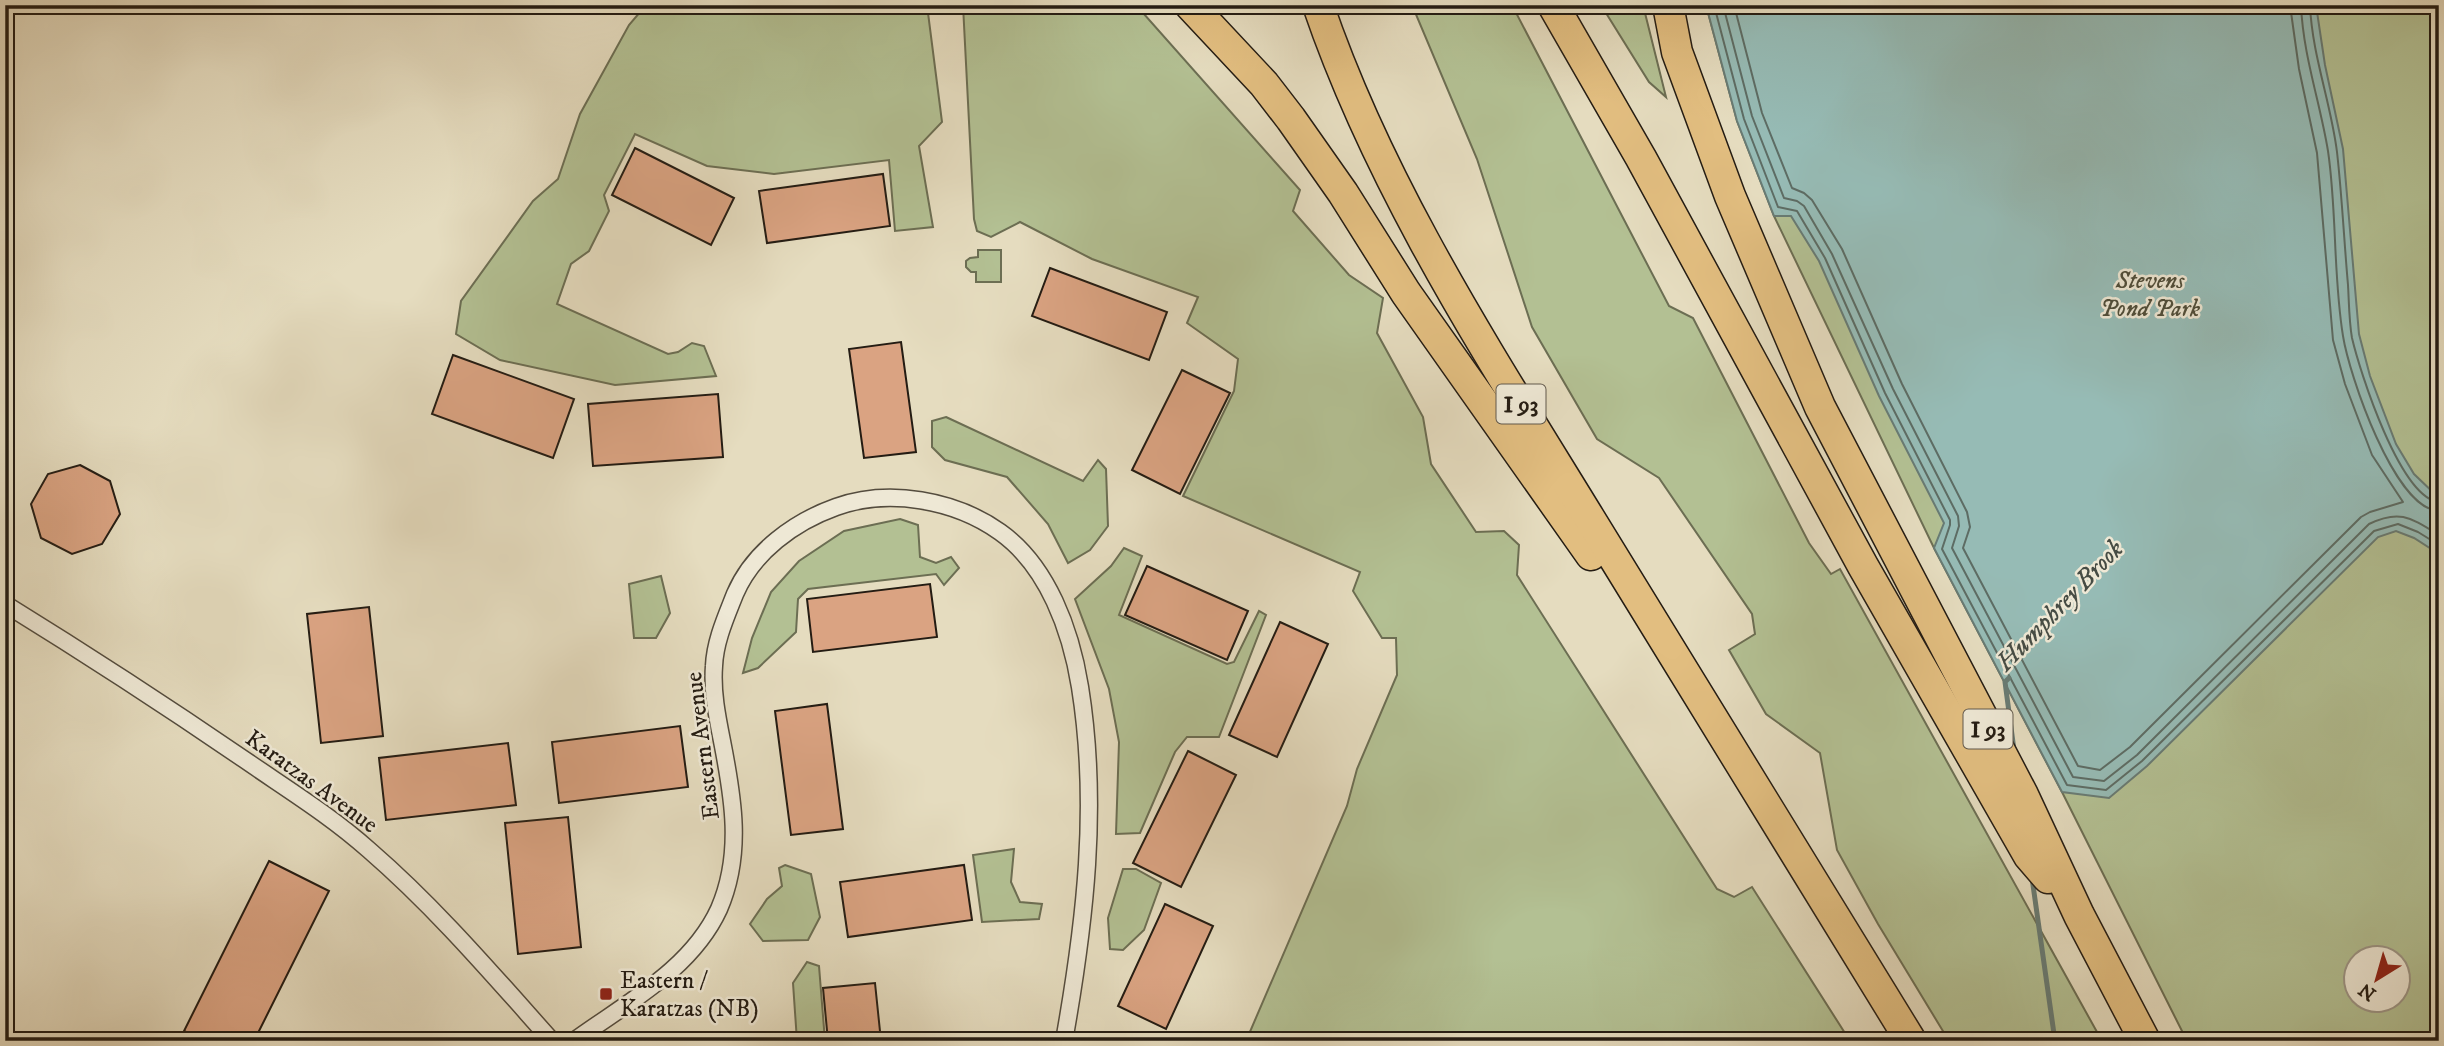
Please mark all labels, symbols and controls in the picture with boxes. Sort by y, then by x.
park label: Stevens Pond Park [2100,266,2200,324]
road number: I 93 [1496,384,1546,424]
water label: Humphrey Brook [1988,533,2131,679]
street label: Eastern Avenue [679,670,727,821]
road number: I 93 [1964,709,2012,748]
street label: Karatzas Avenue [239,724,384,840]
north arrow [2342,944,2412,1014]
place label: Eastern / Karatzas (NB) [620,966,759,1024]
text: N [2354,977,2381,1005]
marker: Eastern / Karatzas (NB) [598,986,614,1002]

